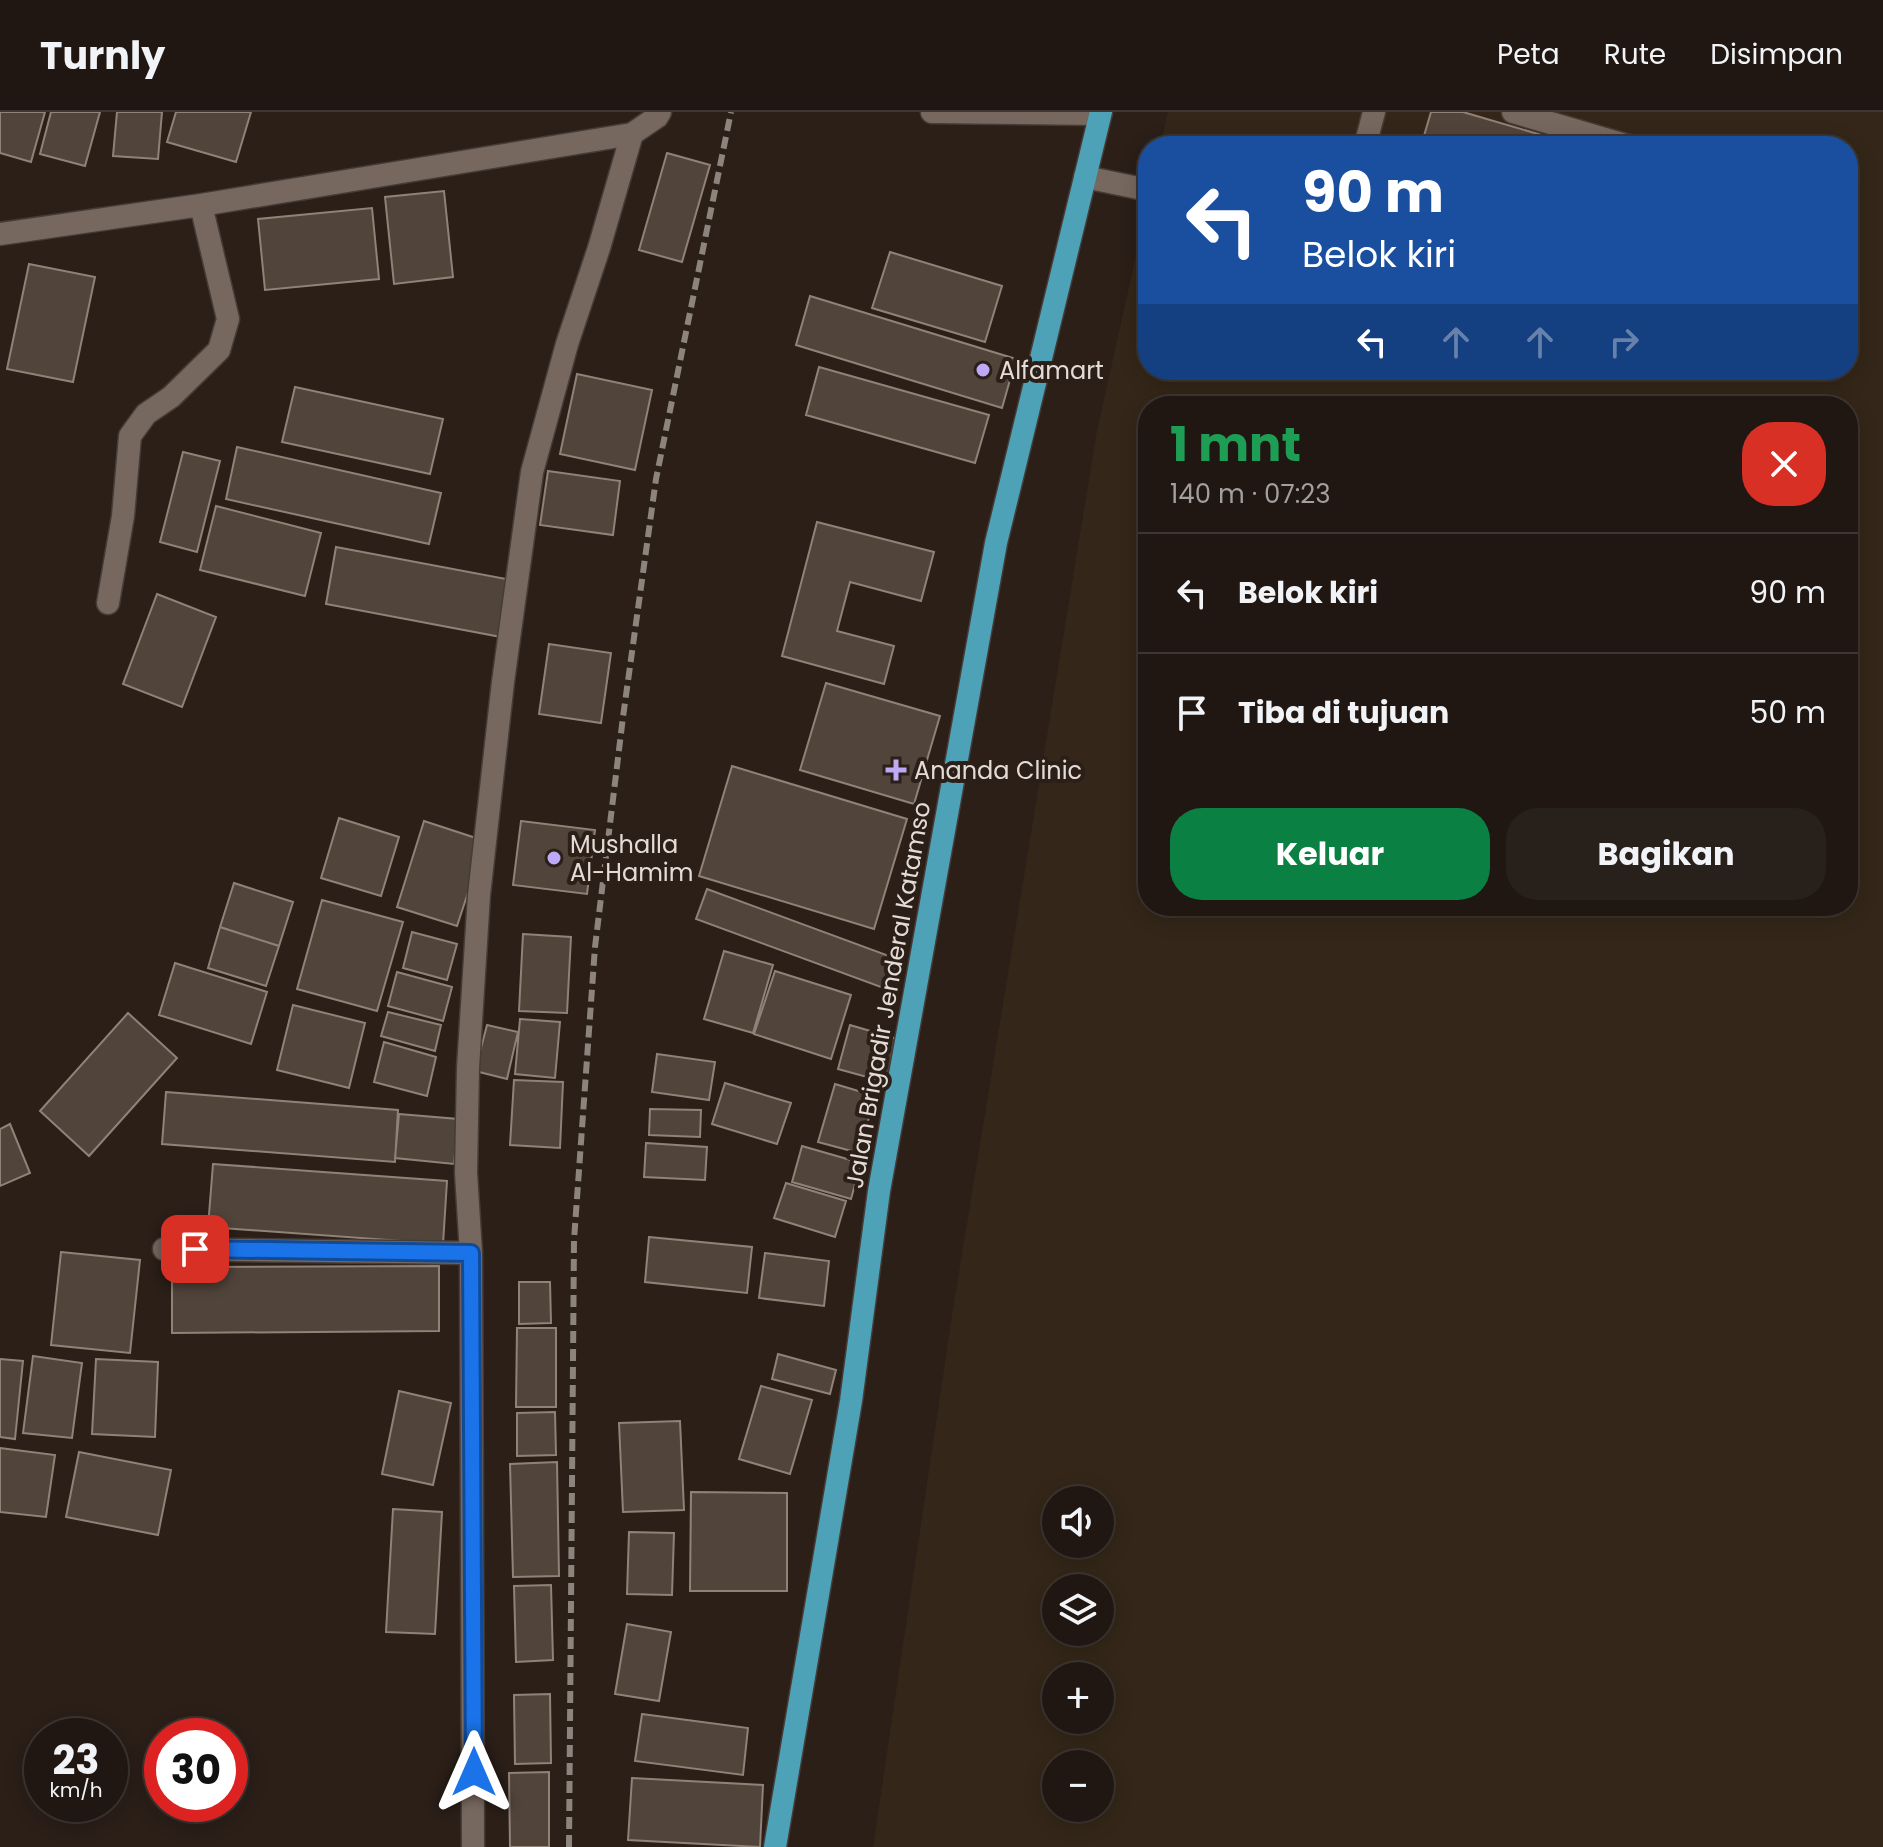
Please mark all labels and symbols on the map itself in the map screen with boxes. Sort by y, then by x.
place label: Alfamart [999,354,1104,387]
marker: Alfamart [974,361,992,379]
place label: Ananda Clinic [914,754,1082,787]
marker: Ananda Clinic [885,759,907,781]
street label: Jalan Brigadir Jenderal Katamso [838,799,938,1191]
place label: Mushalla Al-Hamim [570,828,693,889]
marker: Mushalla Al-Hamim [545,849,563,867]
pin [161,1215,229,1283]
speed limit sign: 30 [144,1718,248,1822]
position arrow [432,1730,516,1814]

